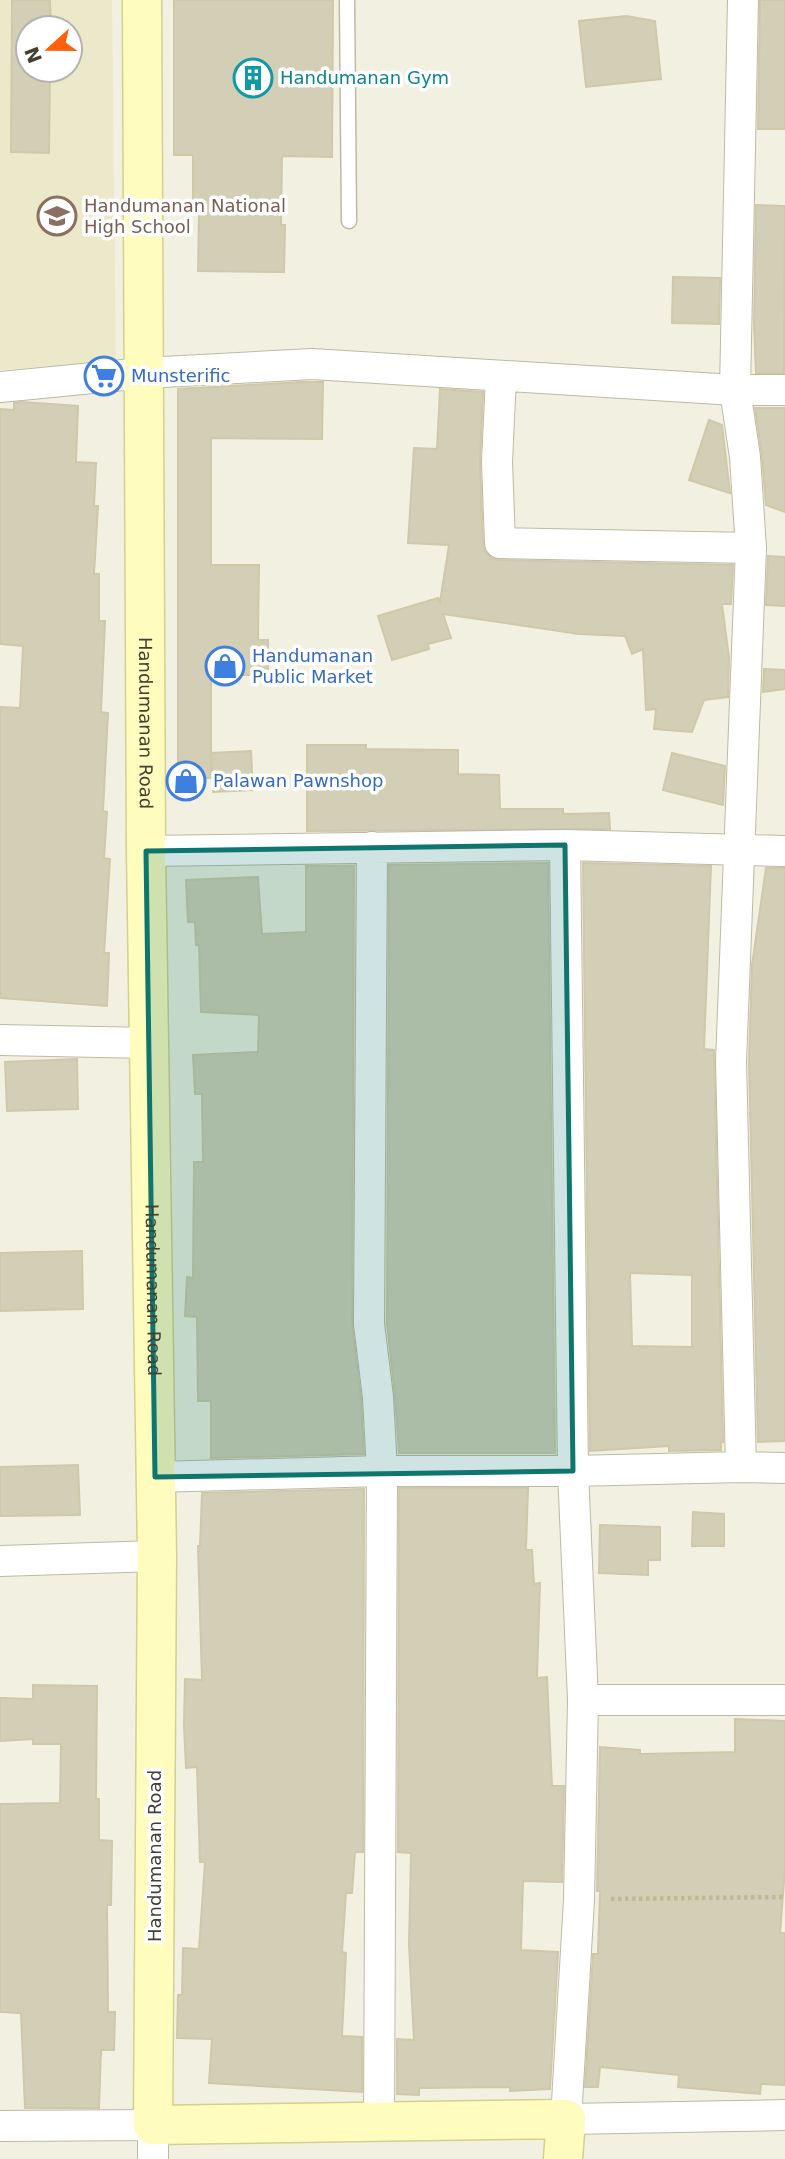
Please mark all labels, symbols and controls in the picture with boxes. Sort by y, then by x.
north arrow [14,14,84,84]
text: N [20,44,46,66]
building icon: Handumanan Gym [232,57,274,99]
place label: Handumanan Gym [280,67,449,88]
school or university icon: Handumanan National High School [36,195,78,237]
place label: Handumanan National High School [84,195,286,237]
supermarket icon: Munsterific [83,355,125,397]
place label: Munsterific [131,365,231,386]
street label: Handumanan Road [135,637,157,809]
shop icon: Handumanan Public Market [204,645,246,687]
place label: Handumanan Public Market [252,645,373,687]
shop icon: Palawan Pawnshop [165,760,207,802]
place label: Palawan Pawnshop [213,770,383,791]
street label: Handumanan Road [142,1204,165,1376]
street label: Handumanan Road [144,1770,165,1942]

